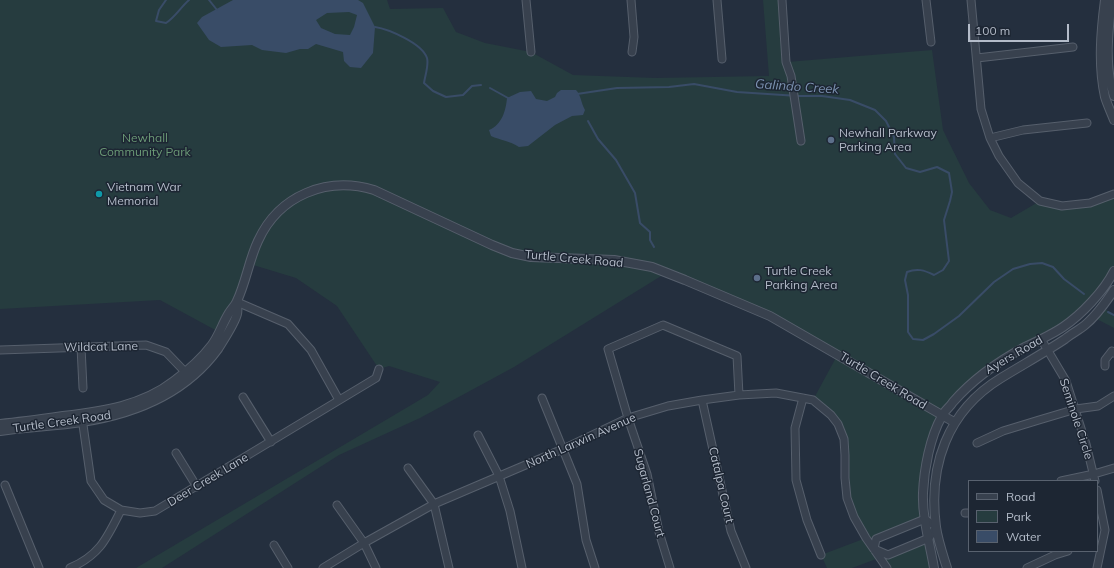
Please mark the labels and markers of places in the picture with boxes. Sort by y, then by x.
place label: Newhall Parkway Parking Area [839,126,937,154]
marker: Newhall Parkway Parking Area [826,135,836,145]
place label: Vietnam War Memorial [107,180,181,208]
marker: Vietnam War Memorial [94,189,104,199]
place label: Turtle Creek Parking Area [765,264,837,292]
marker: Turtle Creek Parking Area [752,273,762,283]

